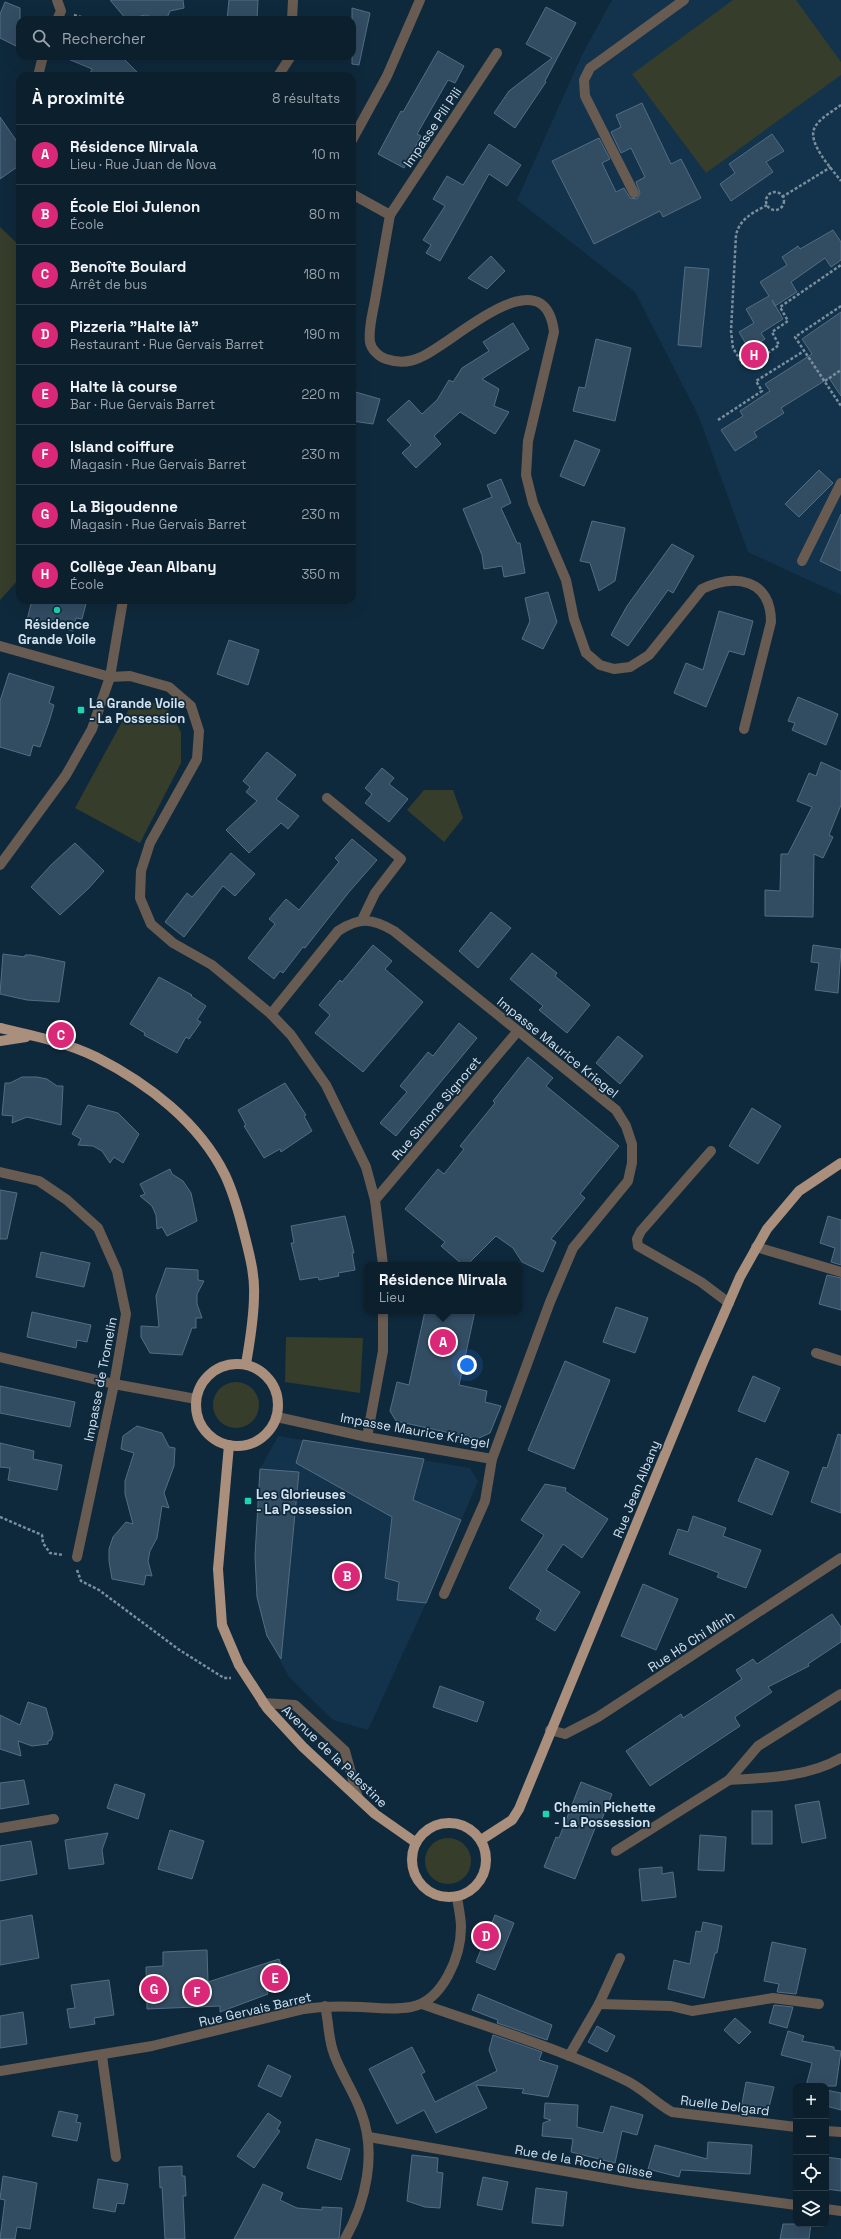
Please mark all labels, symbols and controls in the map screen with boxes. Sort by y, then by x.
search box [16,16,356,60]
icon: search [30,27,52,49]
text: Rechercher [62,29,145,48]
street label: Impasse Pili Pili [399,84,465,171]
text: À proximité [32,87,125,109]
text: 8 résultats [272,90,340,107]
text: Résidence Nirvala [70,137,198,156]
text: A [41,146,49,163]
text: 10 m [312,146,340,163]
text: Lieu · Rue Juan de Nova [70,156,216,173]
text: École Eloi Julenon [70,197,200,216]
text: B [41,206,49,223]
text: 80 m [309,206,340,223]
text: École [70,216,104,233]
text: Benoîte Boulard [70,257,186,276]
text: C [41,266,49,283]
text: 180 m [304,266,340,283]
text: Arrêt de bus [70,276,147,293]
text: Pizzeria "Halte là" [70,317,199,336]
text: D [41,326,49,343]
text: 190 m [304,326,340,343]
text: Restaurant · Rue Gervais Barret [70,336,264,353]
pin: H [741,340,767,370]
text: Halte là course [70,377,178,396]
text: E [41,386,49,403]
text: 220 m [301,386,340,403]
text: Bar · Rue Gervais Barret [70,396,215,413]
text: Island coiffure [70,437,174,456]
text: F [42,446,48,463]
text: 230 m [302,446,340,463]
text: Magasin · Rue Gervais Barret [70,456,247,473]
text: La Bigoudenne [70,497,178,516]
text: G [41,506,49,523]
text: 230 m [302,506,340,523]
text: Magasin · Rue Gervais Barret [70,516,247,533]
text: Collège Jean Albany [70,557,216,576]
text: H [41,566,49,583]
text: 350 m [302,566,340,583]
text: École [70,576,104,593]
marker: Résidence Grande Voile [52,605,62,615]
place label: Résidence Grande Voile [18,616,96,648]
place label: La Grande Voile - La Possession [89,695,185,727]
marker: La Grande Voile - La Possession [76,705,86,715]
street label: Impasse Maurice Kriegel [494,993,622,1102]
pin: C [48,1020,74,1050]
street label: Rue Simone Signoret [388,1053,485,1164]
popup [364,1262,522,1314]
text: Résidence Nirvala [379,1270,507,1289]
text: Lieu [379,1289,405,1306]
street label: Impasse de Tromelin [80,1315,121,1443]
pin: A [430,1327,456,1357]
your location [457,1355,477,1375]
street label: Impasse Maurice Kriegel [339,1409,491,1452]
street label: Rue Jean Albany [609,1438,664,1541]
place label: Les Glorieuses - La Possession [256,1486,352,1518]
marker: Les Glorieuses - La Possession [243,1496,253,1506]
pin: B [334,1561,360,1591]
street label: Rue Hô Chi Minh [645,1607,738,1676]
street label: Avenue de la Palestine [278,1702,391,1811]
place label: Chemin Pichette - La Possession [554,1799,656,1831]
marker: Chemin Pichette - La Possession [541,1809,551,1819]
pin: D [473,1921,499,1951]
pin: E [262,1963,288,1993]
pin: G [141,1974,167,2004]
pin: F [184,1977,210,2007]
street label: Rue Gervais Barret [197,1988,313,2031]
map controls [793,2083,829,2227]
button: + [793,2083,829,2119]
street label: Ruelle Delgard [679,2092,770,2119]
button: − [793,2119,829,2155]
street label: Rue de la Roche Glisse [514,2141,654,2182]
button: locate [793,2155,829,2191]
button: layers [793,2191,829,2227]

